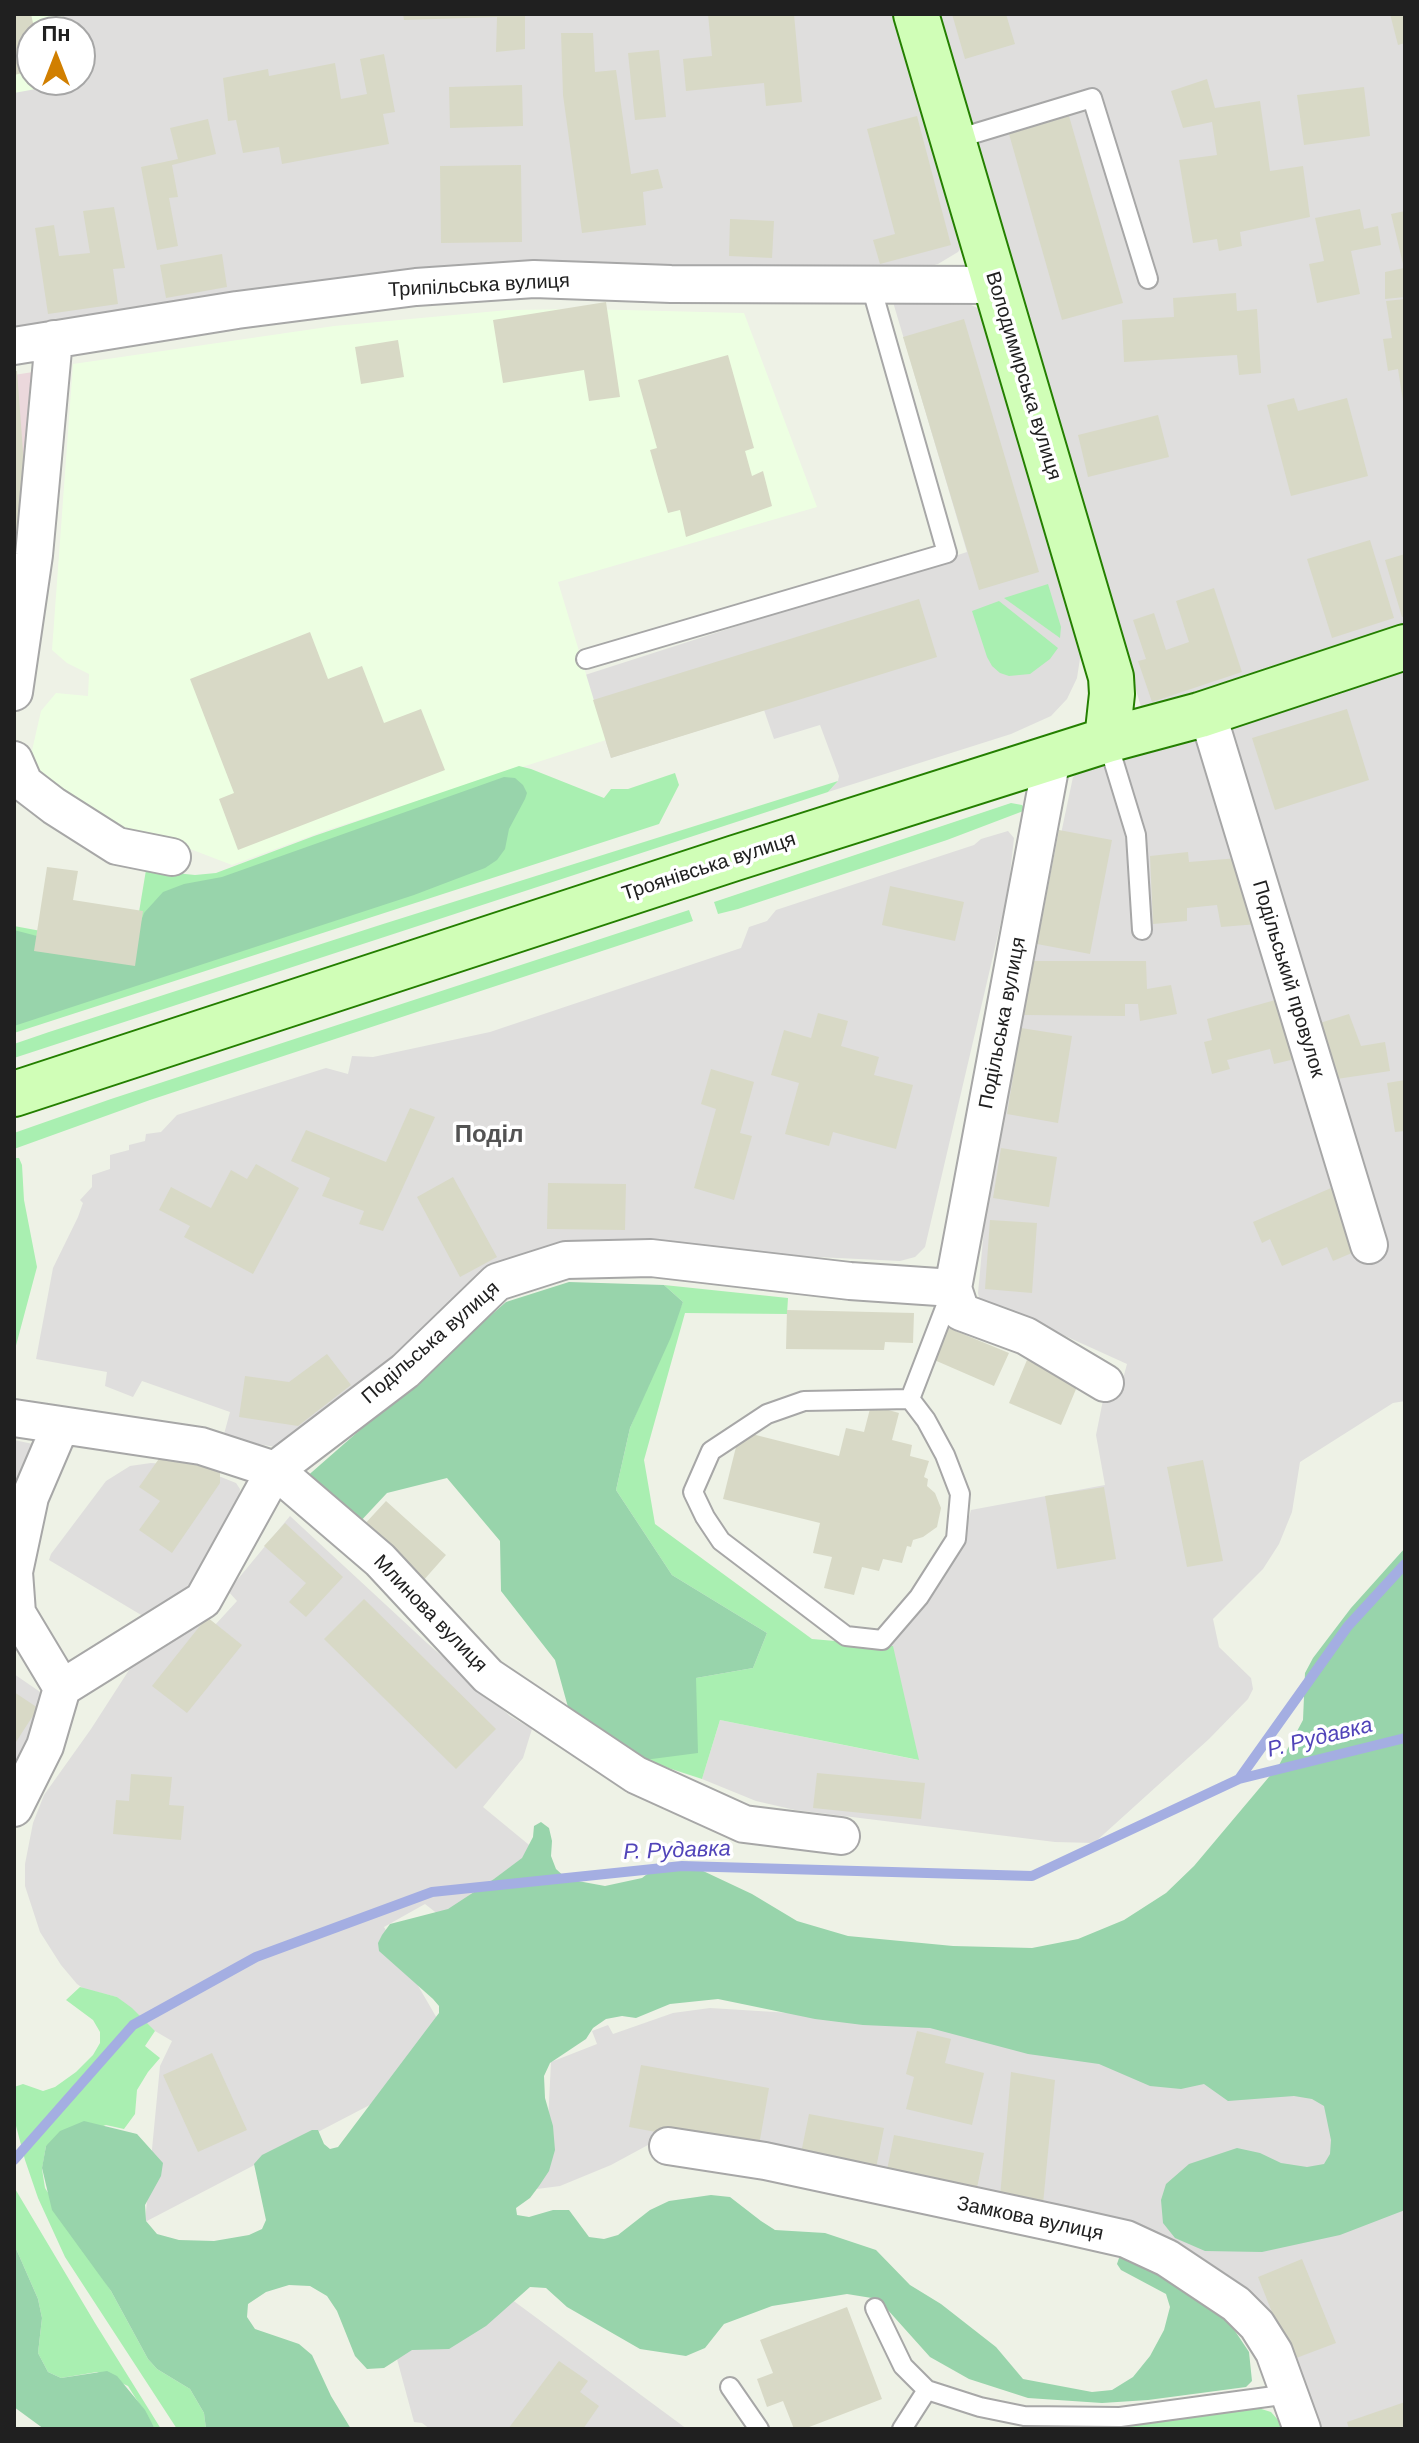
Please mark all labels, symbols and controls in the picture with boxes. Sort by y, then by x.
north arrow [16,16,96,96]
text: Пн [41,21,71,46]
street label: Трипільська вулиця [388,269,570,303]
street label: Володимирська вулиця [980,269,1066,483]
street label: Троянівська вулиця [619,828,799,906]
street label: Подільський провулок [1247,878,1329,1080]
street label: Подільська вулиця [975,935,1031,1111]
district label: Поділ [455,1121,523,1149]
street label: Подільська вулиця [357,1277,505,1409]
street label: Млинова вулиця [368,1550,492,1678]
water label: Р. Рудавка [1265,1712,1375,1764]
water label: Р. Рудавка [623,1836,731,1866]
street label: Замкова вулиця [955,2192,1105,2246]

